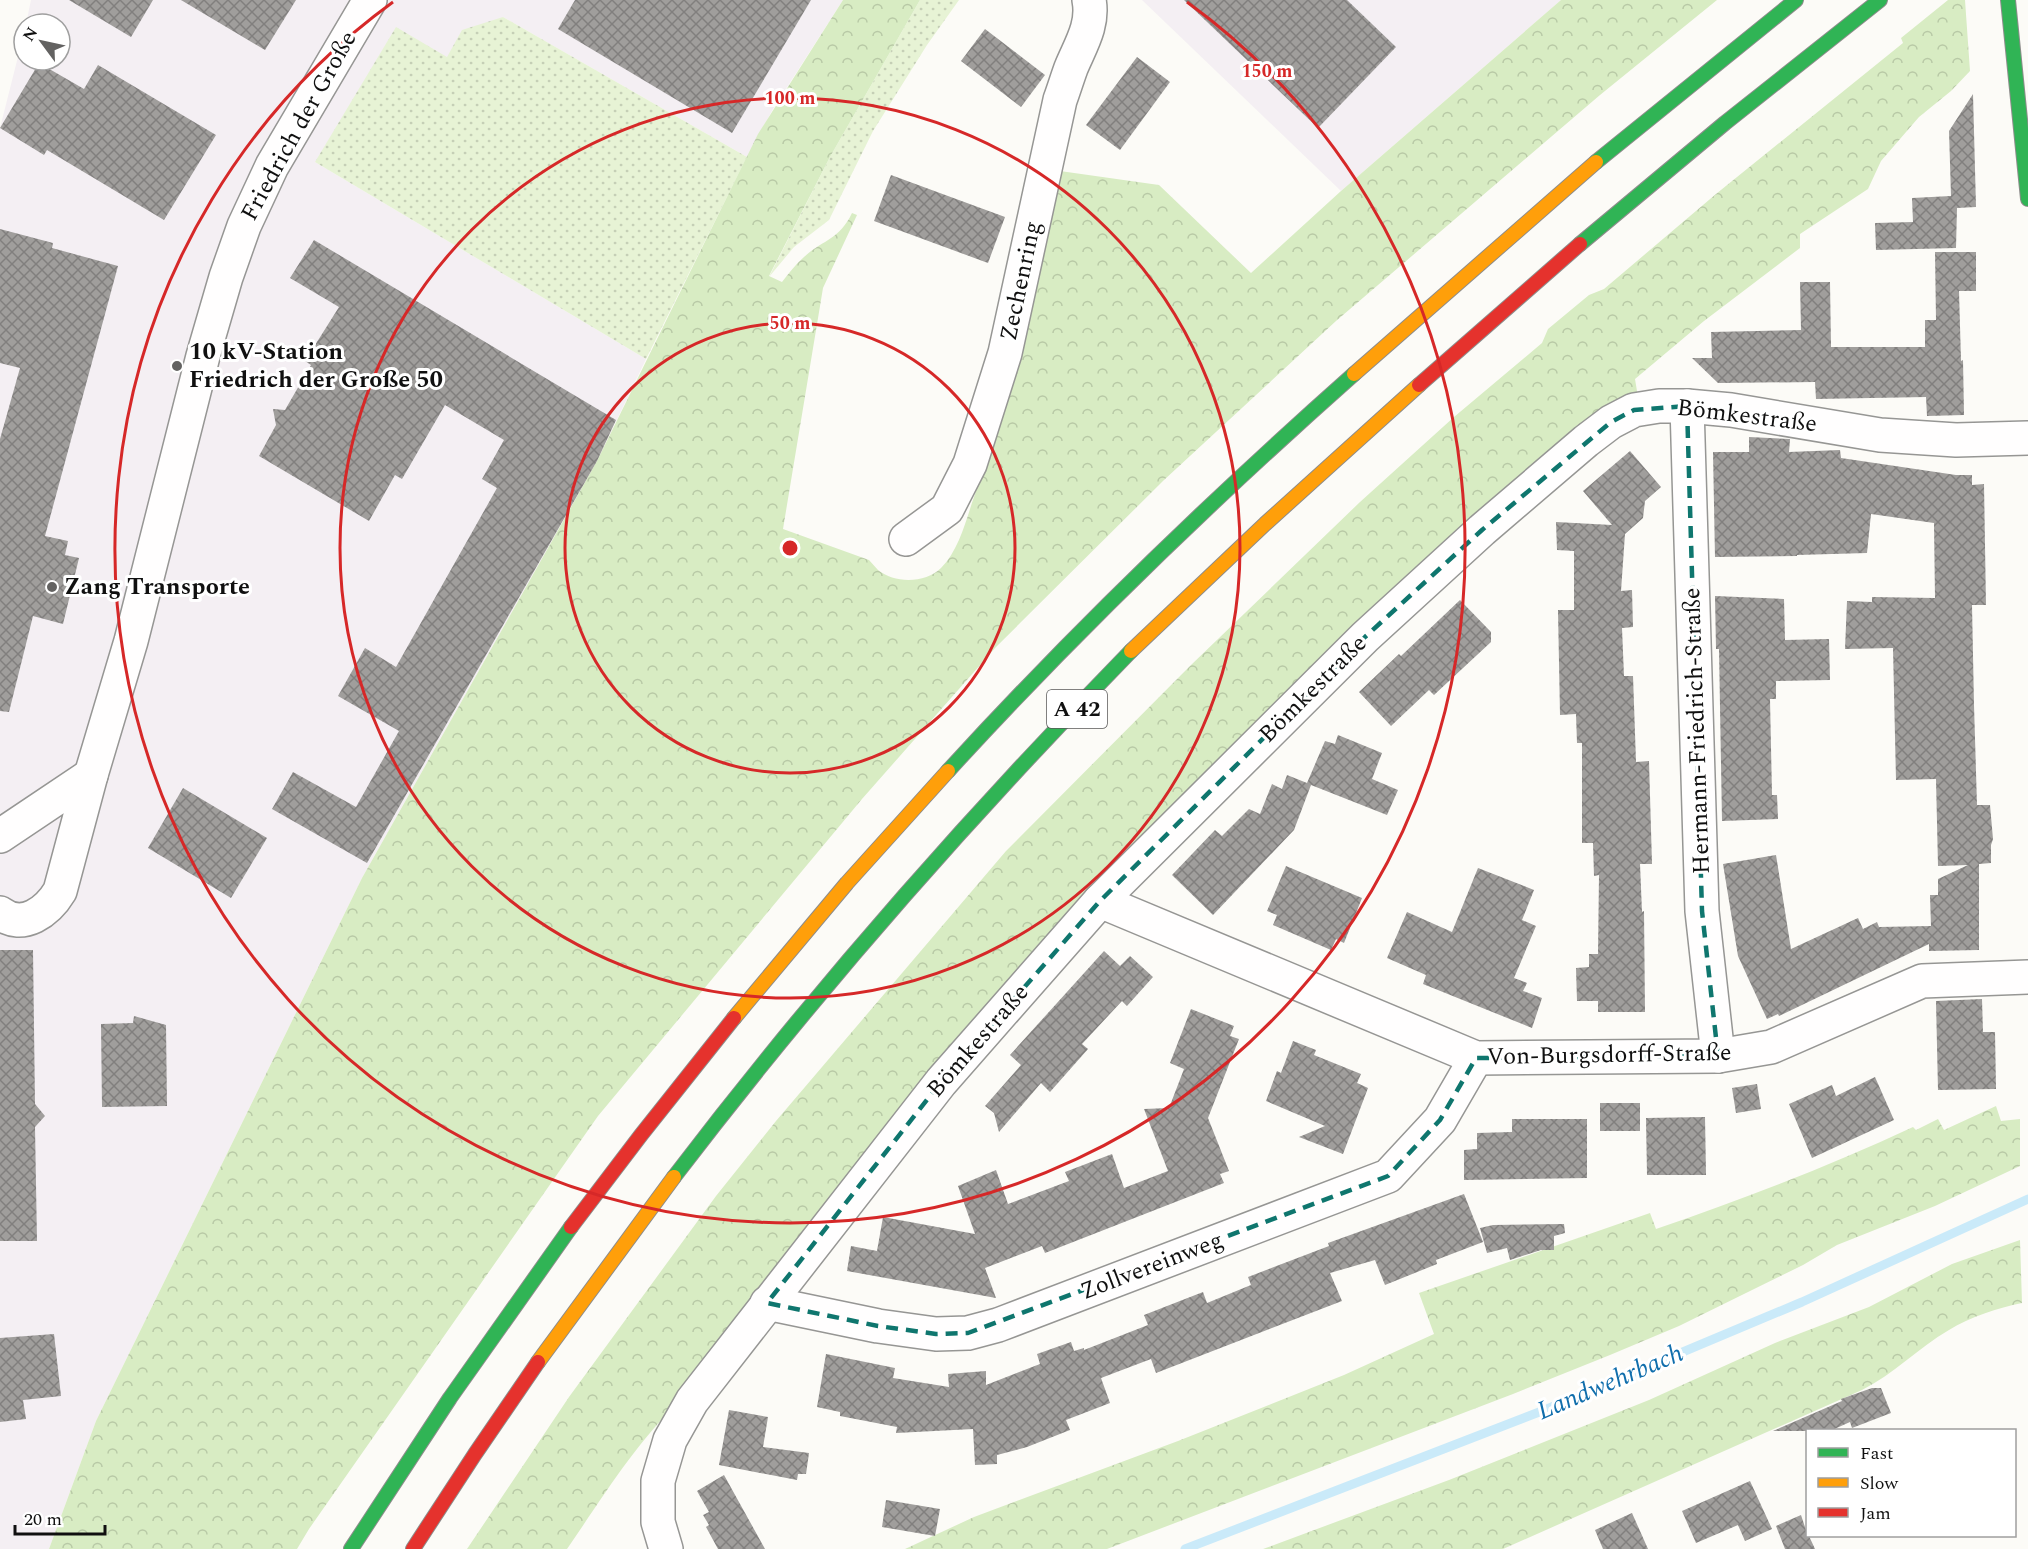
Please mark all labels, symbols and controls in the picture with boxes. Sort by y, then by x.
north arrow [12,12,72,72]
text: N [17,22,44,46]
street label: Friedrich der Große [232,24,366,228]
text: 150 m [1241,58,1293,85]
text: 100 m [764,85,816,112]
street label: Zechenring [991,218,1051,344]
text: 50 m [770,310,810,337]
place label: 10 kV-Station Friedrich der Große 50 [189,334,443,398]
marker: 10 kV-Station Friedrich der Große 50 [170,359,184,373]
street label: Bömkestraße [1675,390,1819,442]
centre of rings [780,538,800,558]
place label: Zang Transporte [64,569,250,605]
marker: Zang Transporte [45,580,59,594]
street label: Hermann-Friedrich-Straße [1674,587,1720,875]
street label: Bömkestraße [1251,627,1375,751]
road number: A 42 [1047,690,1107,728]
street label: Bömkestraße [918,976,1038,1106]
street label: Von-Burgsdorff-Straße [1486,1035,1732,1075]
street label: Zollvereinweg [1075,1222,1229,1310]
water label: Landwehrbach [1530,1333,1690,1431]
legend [1806,1429,2016,1537]
text: Fast [1860,1440,1893,1467]
text: Slow [1860,1470,1899,1497]
scale bar [15,1498,105,1536]
text: Jam [1860,1500,1891,1527]
text: 20 m [24,1506,62,1533]

